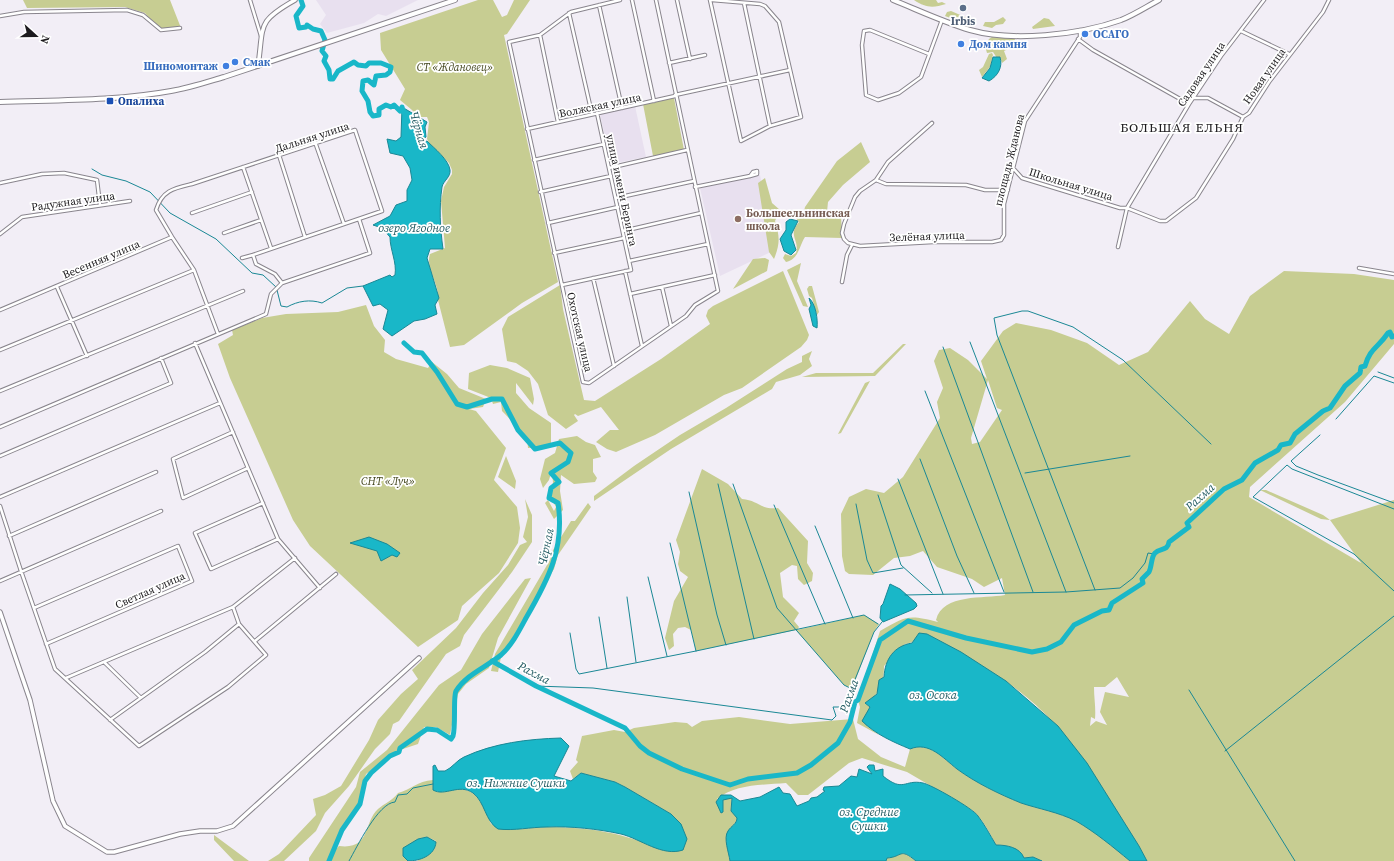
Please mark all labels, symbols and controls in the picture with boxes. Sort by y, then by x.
marker: Irbis [958,3,968,13]
place label: Irbis [951,14,975,29]
north arrow [16,16,56,56]
place label: ОСАГО [1093,27,1129,42]
marker: ОСАГО [1080,29,1090,39]
text: N [36,33,53,46]
place label: Дом камня [969,37,1027,52]
street label: Садовая улица [1174,38,1229,110]
marker: Дом камня [956,39,966,49]
street label: Новая улица [1240,45,1289,107]
place label: Смак [243,55,271,70]
marker: Смак [230,57,240,67]
place label: Шиномонтаж [144,59,219,74]
park label: СТ «Ждановец» [417,60,493,75]
marker: Шиномонтаж [221,61,231,71]
street label: Волжская улица [558,89,643,122]
place label: Опалиха [118,94,164,109]
marker: Опалиха [105,96,115,106]
water label: Чёрная [406,110,432,150]
street label: площадь Жданова [991,112,1028,208]
street label: Дальняя улица [273,118,351,157]
district label: БОЛЬШАЯ ЕЛЬНЯ [1120,119,1244,136]
street label: улица имени Беринга [602,133,641,248]
street label: Школьная улица [1027,165,1115,204]
street label: Радужная улица [30,188,116,215]
place label: Большеельнинская школа [746,206,850,234]
marker: Большеельнинская школа [733,214,743,224]
water label: озеро Ягодное [378,220,450,236]
street label: Зелёная улица [889,228,965,245]
street label: Весенняя улица [60,236,143,283]
street label: Охотская улица [563,291,596,374]
park label: СНТ «Луч» [361,474,415,489]
water label: Рахма [1181,479,1219,515]
water label: Чёрная [534,527,558,567]
street label: Светлая улица [113,568,188,613]
water label: Рахма [514,657,553,688]
water label: Рахма [835,677,863,716]
water label: оз. Осока [909,687,958,703]
water label: оз. Нижние Сушки [467,775,566,791]
water label: оз. Средние Сушки [839,804,899,834]

